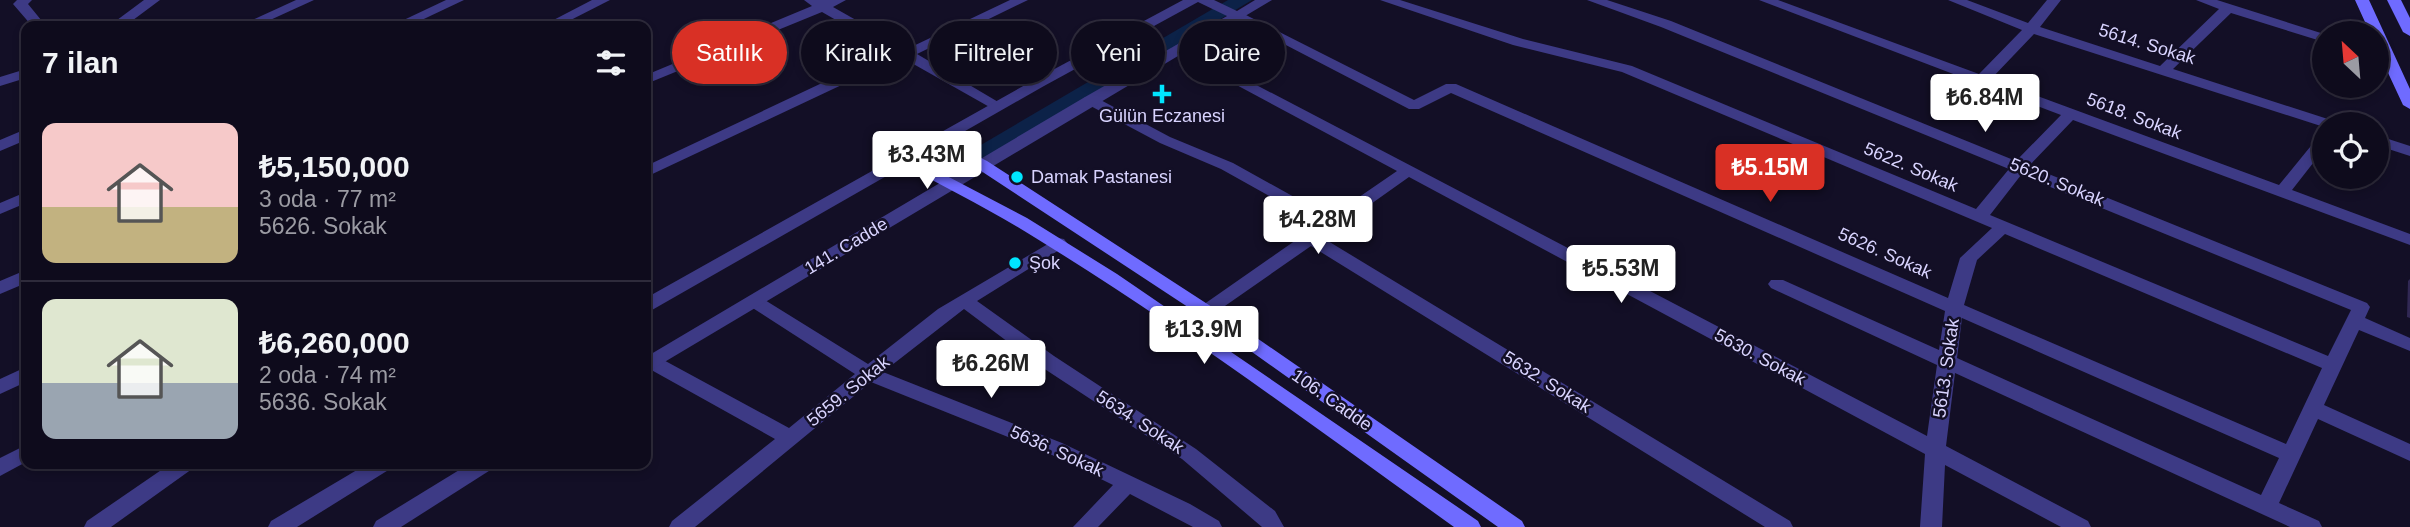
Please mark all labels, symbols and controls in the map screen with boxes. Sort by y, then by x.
street label: 5614. Sokak [2096,20,2199,68]
chip: Satılık [672,21,787,84]
chip: Kiralık [801,21,915,84]
chip: Filtreler [929,21,1057,84]
chip: Yeni [1071,21,1165,84]
chip: Daire [1179,21,1285,84]
north arrow [2312,21,2389,98]
map controls [2312,21,2389,189]
icon: filters [592,44,630,82]
text: 7 ilan [42,46,119,79]
pin: ₺6.84M [1928,74,2042,134]
text: ₺6.84M [1946,84,2024,110]
marker: Gülün Eczanesi [1154,86,1170,102]
street label: 5618. Sokak [2084,89,2185,144]
place label: Gülün Eczanesi [1099,106,1225,126]
button: locate [2312,112,2389,189]
pin: ₺3.43M [870,132,984,191]
street label: 5622. Sokak [1861,138,1962,196]
text: ₺3.43M [888,141,966,167]
pin: ₺5.15M [1713,144,1827,204]
text: ₺5,150,000 [259,150,410,183]
icon: home [98,151,182,235]
text: ₺5.15M [1731,154,1809,180]
street label: 5620. Sokak [2007,154,2108,210]
place label: Damak Pastanesi [1031,167,1172,187]
marker: Damak Pastanesi [1009,169,1025,185]
text: 3 oda · 77 m² [259,186,396,212]
pin: ₺4.28M [1261,196,1375,256]
text: ₺4.28M [1279,206,1357,232]
text: 5626. Sokak [259,213,387,239]
street label: 141. Cadde [801,213,891,279]
street label: 5626. Sokak [1835,224,1936,283]
pin: ₺5.53M [1564,246,1678,305]
place label: Şok [1029,253,1061,273]
marker: Şok [1007,255,1023,271]
text: ₺5.53M [1582,255,1660,281]
pin: ₺13.9M [1147,306,1261,366]
text: ₺13.9M [1165,316,1243,342]
street label: 5613. Sokak [1929,316,1963,419]
street label: 5630. Sokak [1711,325,1810,390]
text: ₺6,260,000 [259,326,410,359]
icon: home [98,327,182,411]
pin: ₺6.26M [934,340,1048,400]
street label: 5632. Sokak [1499,347,1596,418]
text: ₺6.26M [952,350,1030,376]
street label: 5659. Sokak [803,351,894,430]
text: 2 oda · 74 m² [259,362,396,388]
street label: 106. Cadde [1288,365,1376,435]
street label: 5634. Sokak [1093,386,1188,458]
text: 5636. Sokak [259,389,387,415]
street label: 5636. Sokak [1007,422,1108,481]

